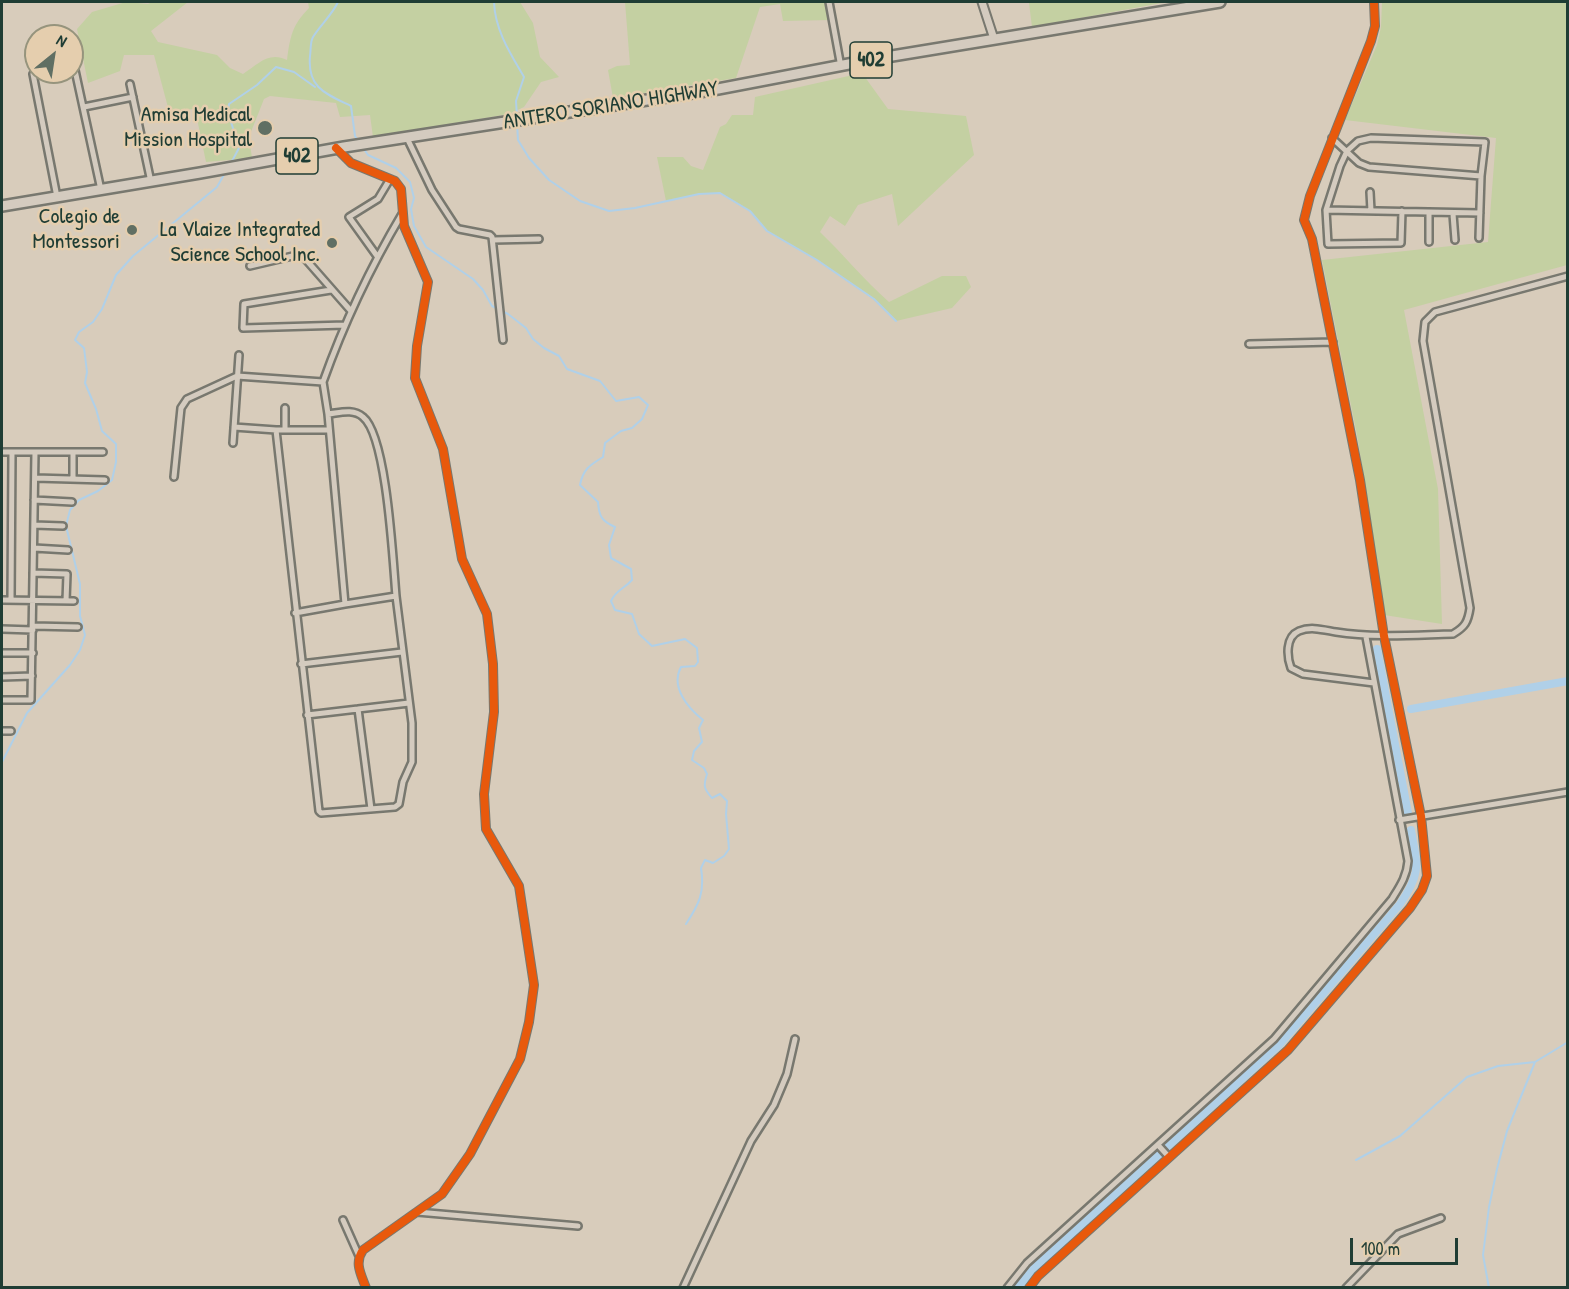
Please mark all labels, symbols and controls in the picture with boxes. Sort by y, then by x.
north arrow [24,24,84,84]
text: N [53,28,71,52]
road number: 402 [850,42,892,78]
street label: ANTERO SORIANO HIGHWAY [502,76,720,136]
place label: Amisa Medical Mission Hospital [124,102,252,154]
marker: Amisa Medical Mission Hospital [256,119,274,137]
road number: 402 [276,138,318,174]
place label: Colegio de Montessori [33,204,120,255]
place label: La Vlaize Integrated Science School Inc. [160,217,320,268]
marker: Colegio de Montessori [125,223,139,237]
marker: La Vlaize Integrated Science School Inc. [325,236,339,250]
scale bar [1353,1226,1461,1264]
text: 100 m [1361,1236,1400,1261]

